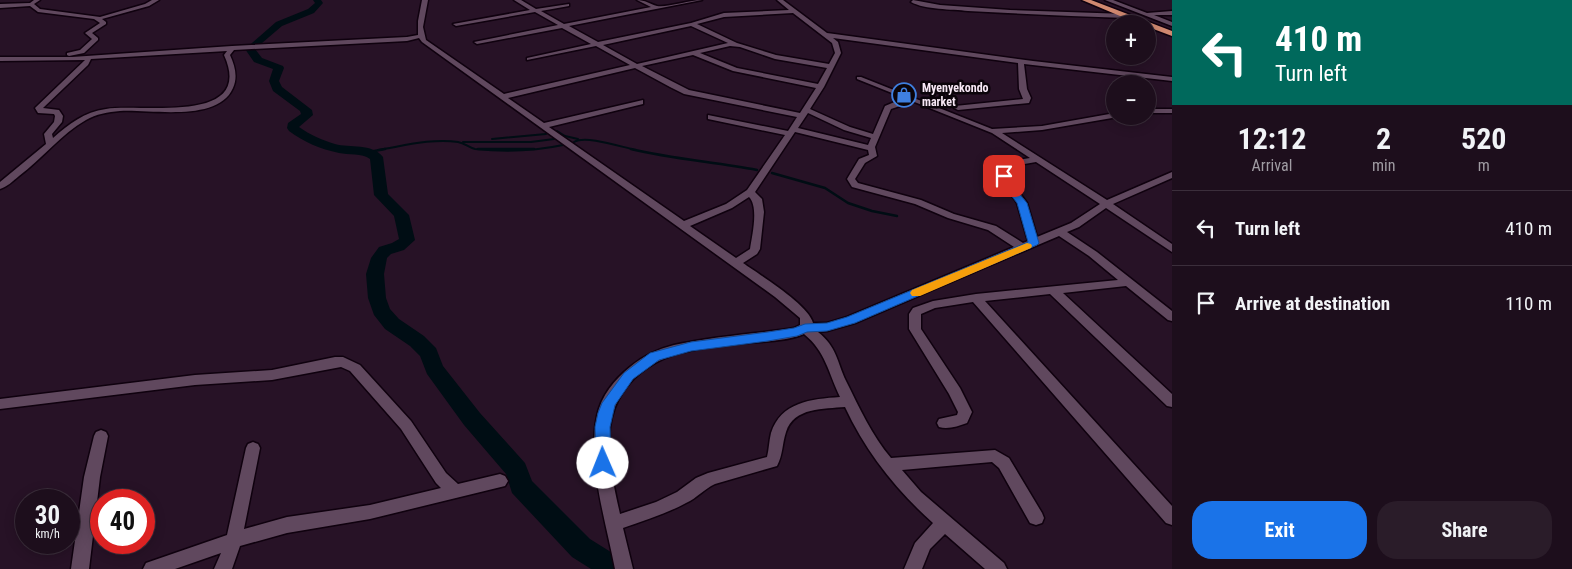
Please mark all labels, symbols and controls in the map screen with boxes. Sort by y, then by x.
map controls [1106,15,1156,125]
button: + [1106,15,1156,65]
text: 410 m [1275,19,1362,60]
icon: left [1192,20,1257,85]
text: Turn left [1275,61,1347,86]
button: − [1106,75,1156,125]
place label: Myenyekondo market [922,81,989,109]
shop icon: Myenyekondo market [891,82,917,108]
text: 12:12 [1238,121,1306,156]
text: 2 [1376,121,1391,156]
text: 520 [1461,121,1506,156]
pin [983,155,1025,197]
text: Arrival [1252,156,1292,175]
text: min [1372,156,1395,175]
text: m [1478,156,1490,175]
icon: arrive [990,162,1018,190]
icon: left [1192,214,1220,242]
text: Turn left [1235,217,1300,240]
text: 410 m [1505,217,1552,240]
icon: arrive [1192,289,1220,317]
text: Arrive at destination [1235,292,1390,315]
text: 110 m [1505,292,1552,315]
position arrow [576,436,628,488]
speed limit sign: 40 [90,489,155,554]
text: 30 [35,501,60,530]
button: Exit [1192,501,1367,559]
button: Share [1377,501,1552,559]
text: km/h [35,527,60,541]

